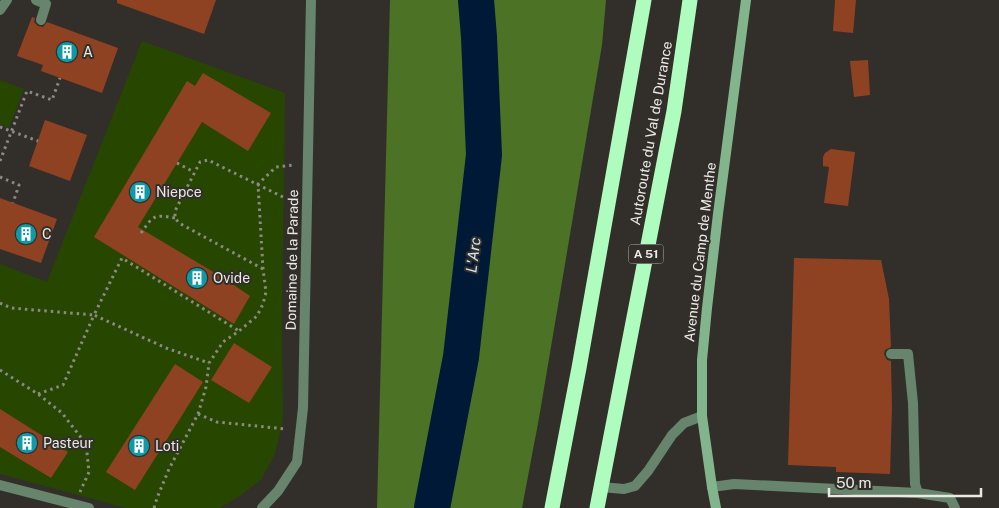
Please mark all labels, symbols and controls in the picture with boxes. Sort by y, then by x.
building icon: A [55,40,79,64]
street label: Autoroute du Val de Durance [627,40,675,226]
place label: A [83,44,93,60]
street label: Avenue du Camp de Menthe [681,161,719,343]
building icon: Niepce [128,180,152,204]
place label: Niepce [156,184,202,200]
street label: Domaine de la Parade [283,189,301,331]
building icon: C [14,222,38,246]
place label: C [42,226,52,242]
water label: L'Arc [462,236,484,274]
road number: A 51 [628,244,664,264]
building icon: Ovide [185,266,209,290]
place label: Ovide [213,270,250,286]
building icon: Pasteur [15,431,39,455]
building icon: Loti [127,434,151,458]
place label: Pasteur [43,435,93,451]
place label: Loti [155,438,179,454]
scale bar [829,466,982,498]
text: 50 m [836,474,871,491]

